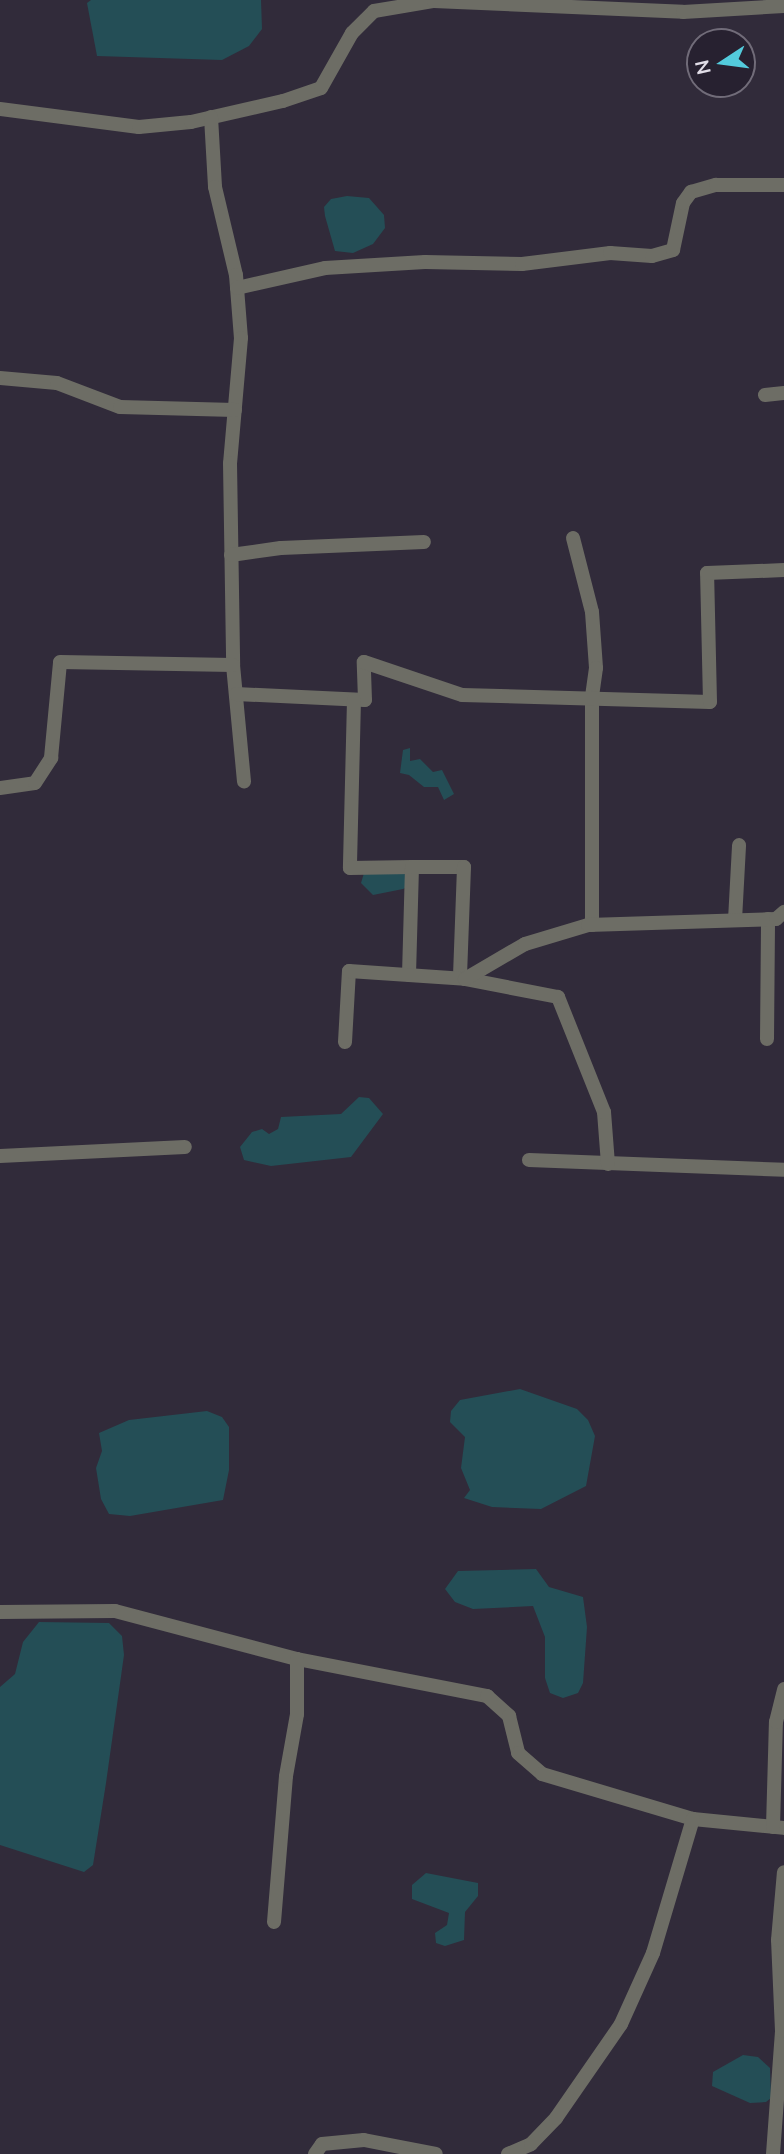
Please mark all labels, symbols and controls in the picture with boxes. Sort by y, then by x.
north arrow [686,28,756,98]
text: N [689,58,716,77]

